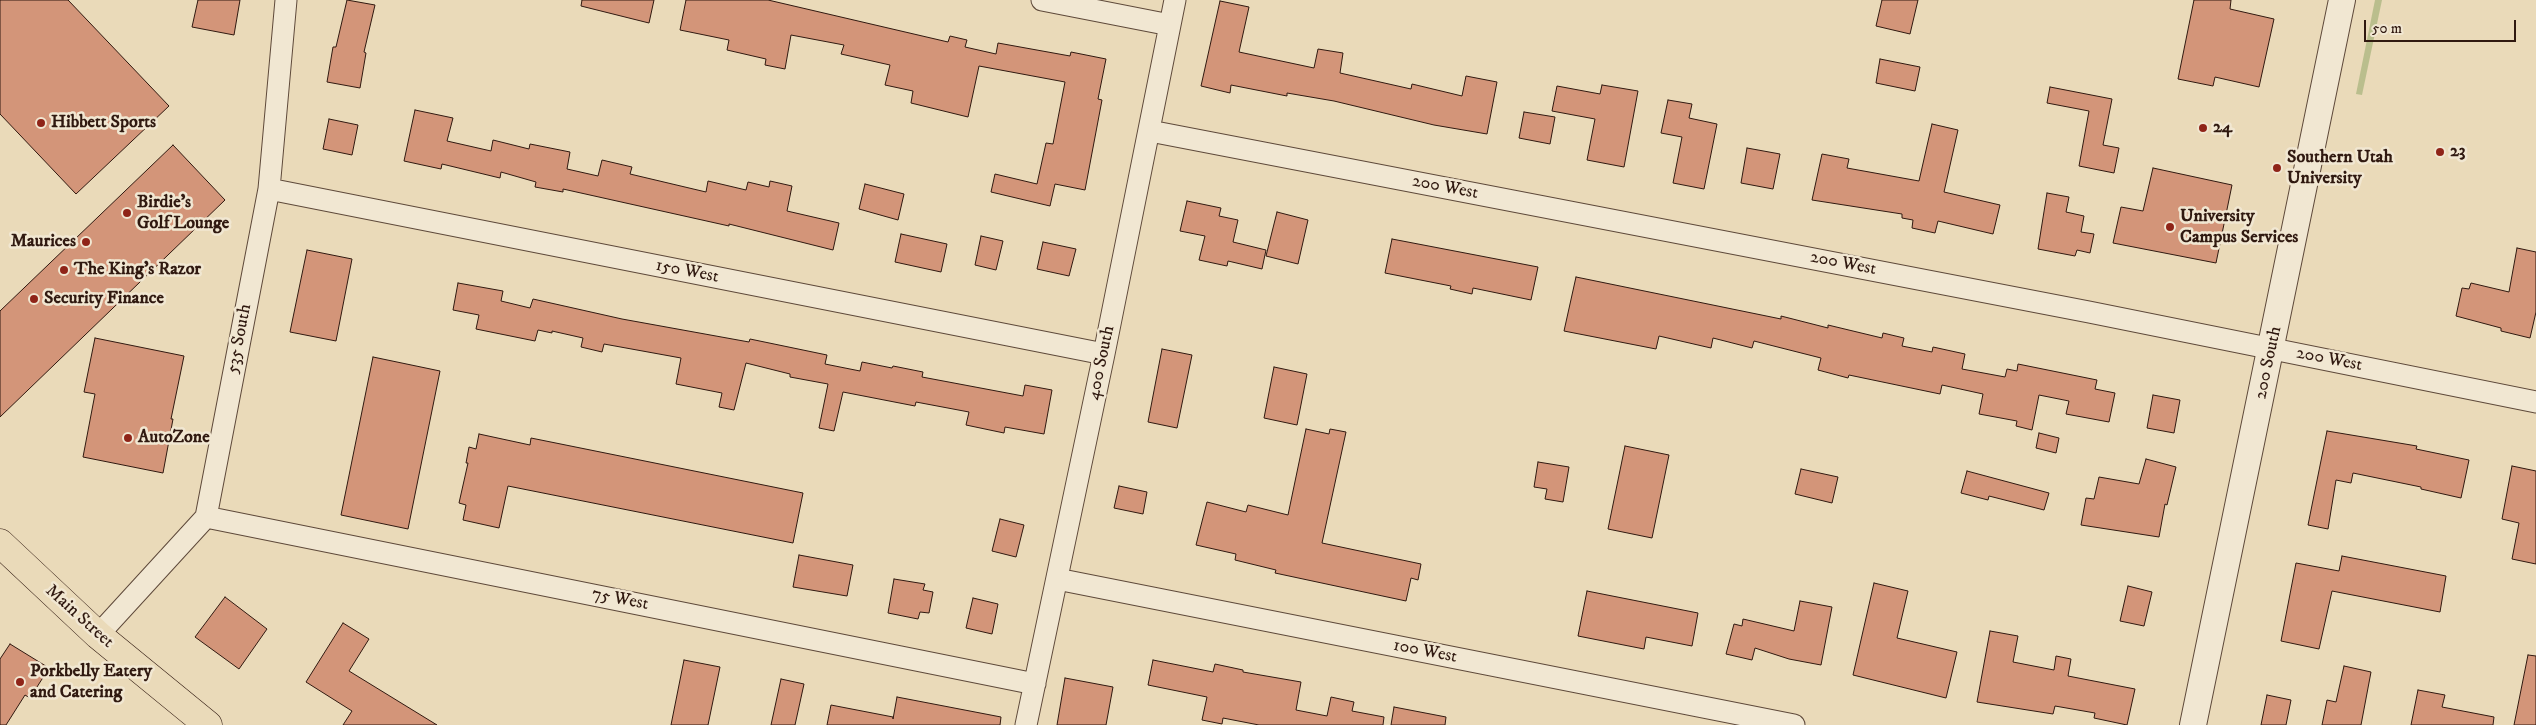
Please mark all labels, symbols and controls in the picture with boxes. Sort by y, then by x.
scale bar [2366,10,2518,42]
text: 50 m [2372,19,2402,38]
place label: Hibbett Sports [51,112,156,134]
marker: Hibbett Sports [35,117,47,129]
place label: 24 [2213,117,2232,139]
marker: 24 [2197,122,2209,134]
place label: 23 [2450,141,2466,163]
marker: 23 [2434,146,2446,158]
place label: Southern Utah University [2287,147,2393,190]
marker: Southern Utah University [2271,162,2283,174]
street label: 200 West [1410,171,1480,205]
place label: Birdie's Golf Lounge [137,192,229,234]
place label: University Campus Services [2180,206,2298,248]
marker: Birdie's Golf Lounge [121,207,133,219]
marker: University Campus Services [2164,221,2176,233]
place label: Maurices [11,231,76,253]
marker: Maurices [80,236,92,248]
street label: 200 West [1808,247,1878,281]
street label: 150 West [654,255,720,289]
place label: The King's Razor [74,259,201,281]
marker: The King's Razor [58,264,70,276]
place label: Security Finance [44,288,164,310]
marker: Security Finance [28,293,40,305]
street label: 535 South [223,302,257,376]
street label: 400 South [1084,324,1120,402]
street label: 200 South [2251,324,2287,402]
street label: 200 West [2294,343,2364,377]
place label: AutoZone [138,427,210,449]
marker: AutoZone [122,432,134,444]
street label: Main Street [40,581,118,653]
street label: 75 West [590,584,650,616]
street label: 100 West [1391,635,1459,669]
place label: Porkbelly Eatery and Catering [30,661,152,704]
marker: Porkbelly Eatery and Catering [14,676,26,688]

